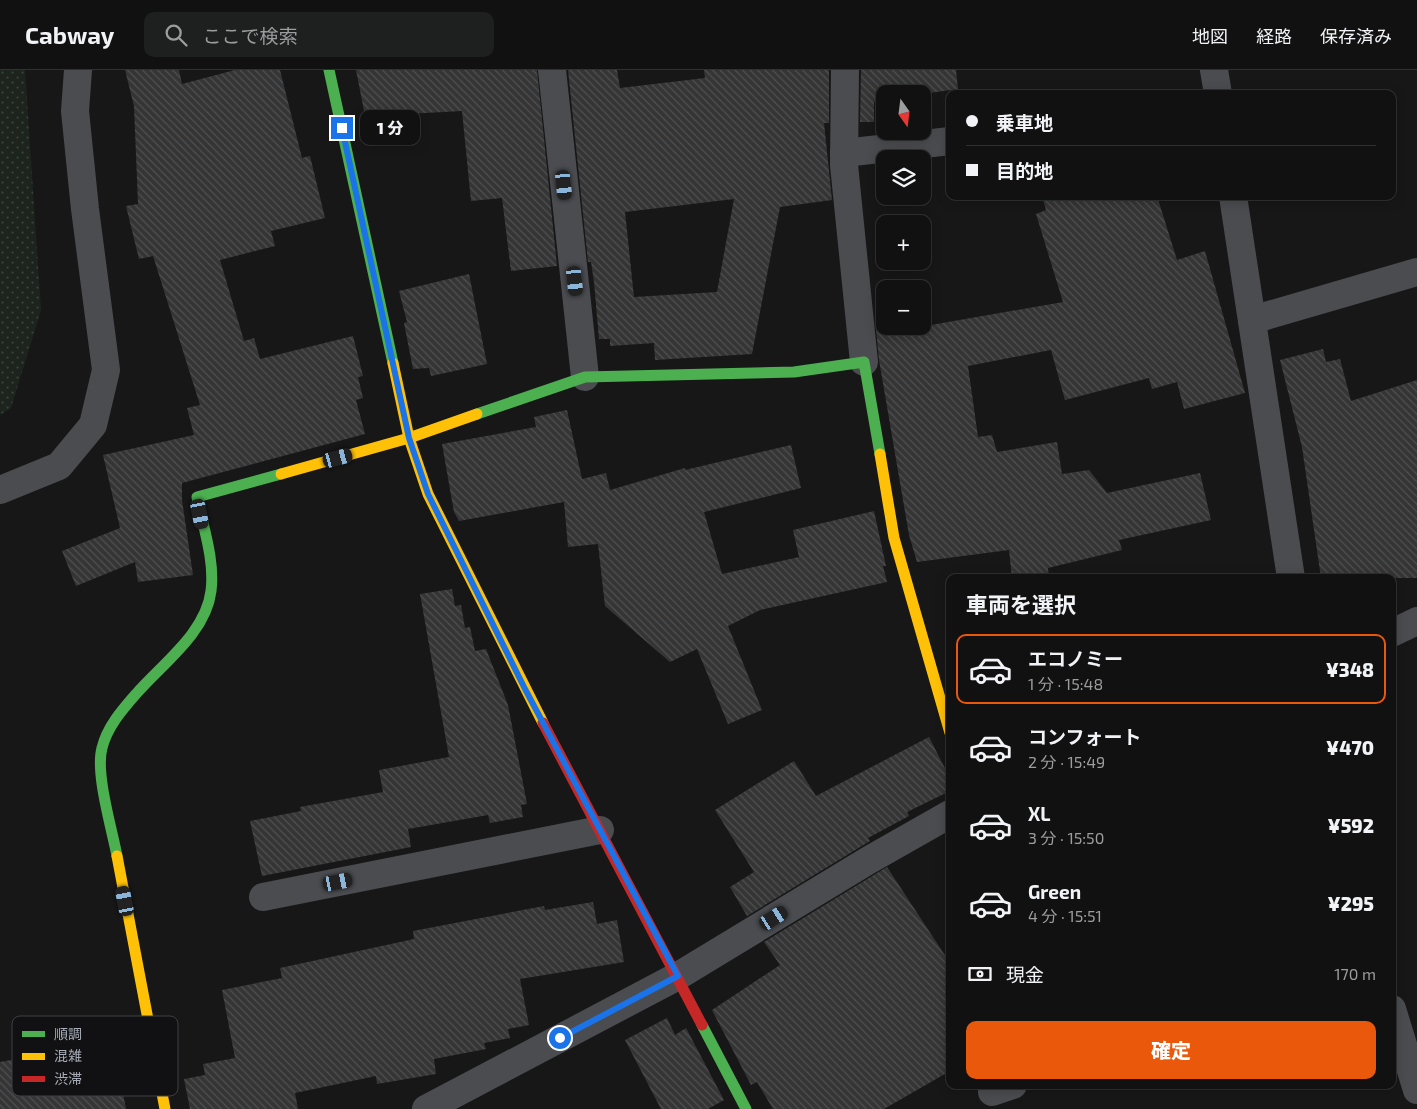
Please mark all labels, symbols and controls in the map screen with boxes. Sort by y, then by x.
search box [144,12,494,57]
text: Cabway [25,20,114,49]
icon: search [162,21,190,49]
text: ここで検索 [202,24,297,47]
text: 地図 [1192,25,1228,47]
text: 経路 [1256,25,1292,47]
text: 保存済み [1320,25,1392,47]
north arrow [876,85,931,140]
map controls [876,85,931,335]
callout: 1 分 [360,110,420,146]
text: 乗車地 [996,111,1053,134]
route end [331,117,353,139]
text: 1 分 [377,118,403,137]
button: layers [876,150,931,205]
text: 目的地 [996,159,1053,182]
car [554,169,573,201]
button: + [876,215,931,270]
car [565,265,584,297]
button: − [876,280,931,335]
car [321,447,354,469]
car [189,498,210,530]
text: 車両を選択 [966,591,1076,617]
icon: car [968,647,1013,692]
text: エコノミー [1028,647,1123,670]
text: ¥348 [1326,658,1374,681]
text: 1 分 · 15:48 [1028,674,1103,693]
icon: car [968,725,1013,770]
text: コンフォート [1028,725,1141,748]
text: ¥470 [1326,736,1374,759]
text: 2 分 · 15:49 [1028,752,1105,771]
text: XL [1028,802,1050,825]
icon: car [968,803,1013,848]
text: ¥592 [1328,814,1374,837]
text: 3 分 · 15:50 [1028,828,1104,847]
car [321,872,354,892]
text: Green [1028,880,1081,903]
icon: car [968,881,1013,926]
car [114,885,135,917]
text: ¥295 [1328,892,1374,915]
car [757,904,790,932]
text: 4 分 · 15:51 [1028,906,1102,925]
icon: cash [966,960,994,988]
text: 現金 [1006,963,1044,986]
text: 170 m [1334,964,1376,983]
legend [12,1016,178,1096]
button: 確定 [966,1021,1376,1079]
text: 順調 [54,1025,82,1042]
route start [549,1027,571,1049]
text: 混雑 [54,1047,82,1064]
text: 渋滞 [54,1070,82,1087]

